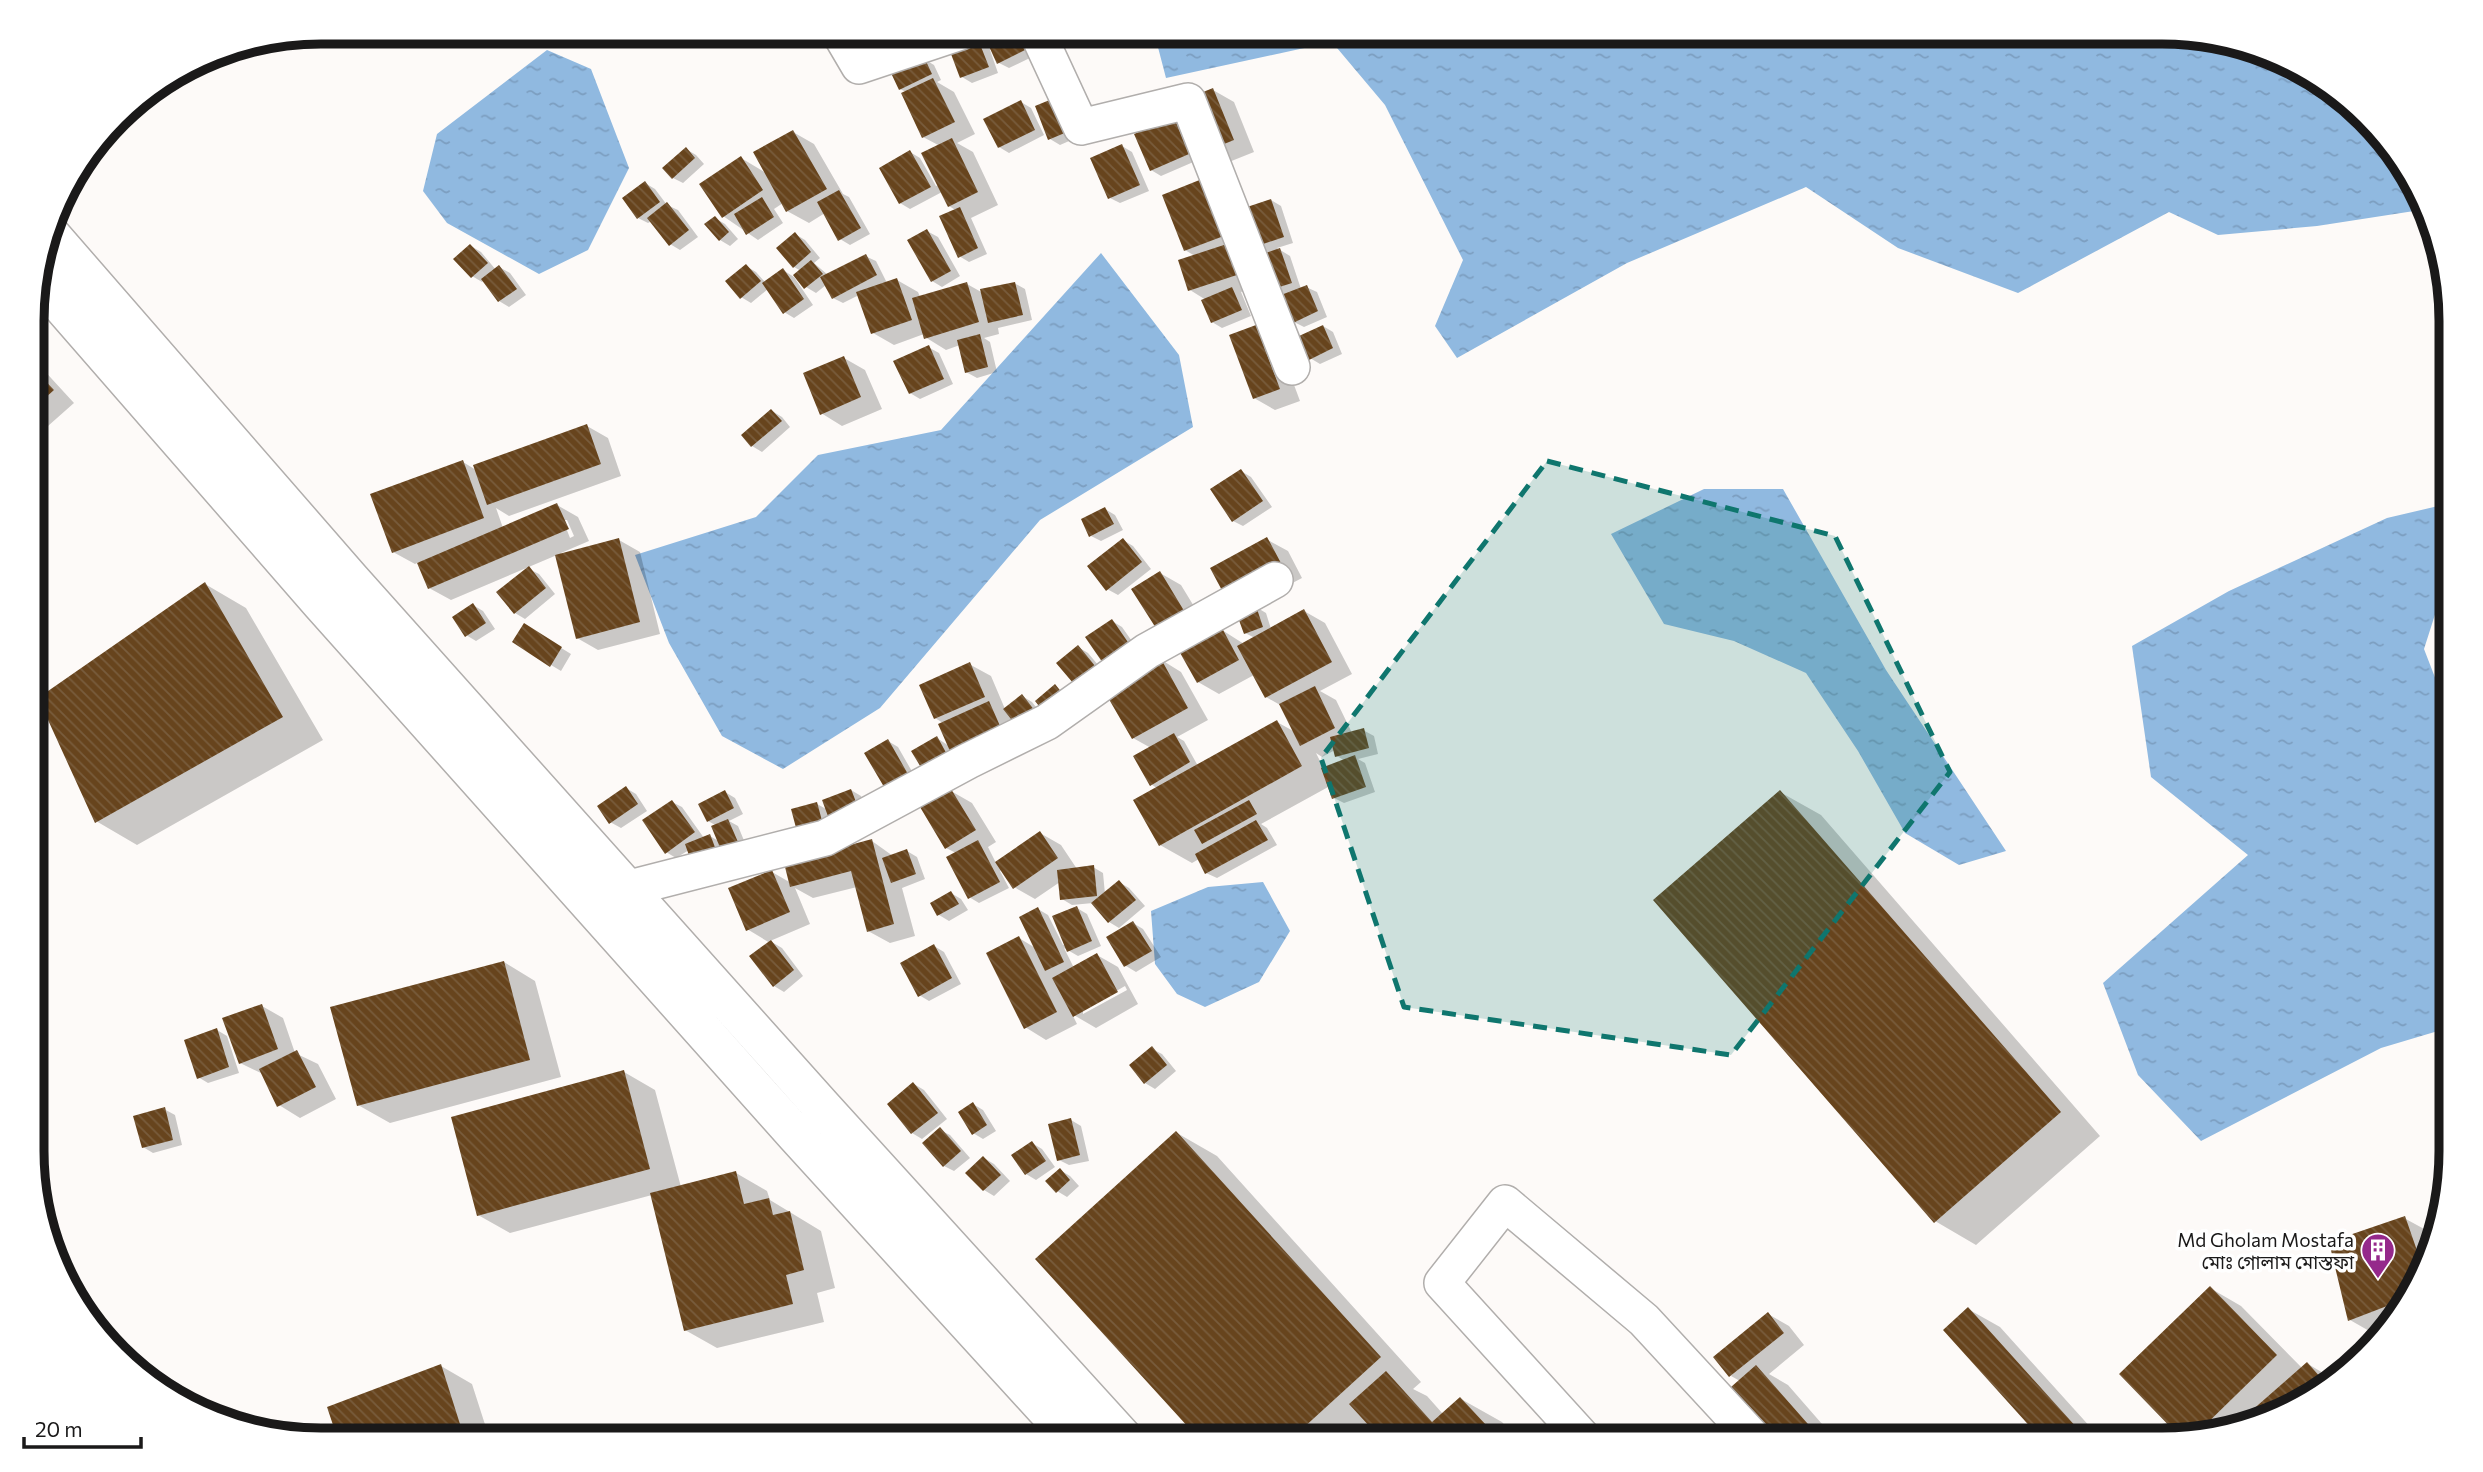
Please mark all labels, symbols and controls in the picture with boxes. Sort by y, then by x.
place label: Md Gholam Mostafa মোঃ গোলাম মোস্তফা [2177,1228,2355,1273]
building icon: Md Gholam Mostafa মোঃ গোলাম মোস্তফা [2359,1231,2397,1280]
scale bar [24,1406,142,1450]
text: 20 m [35,1416,83,1441]

